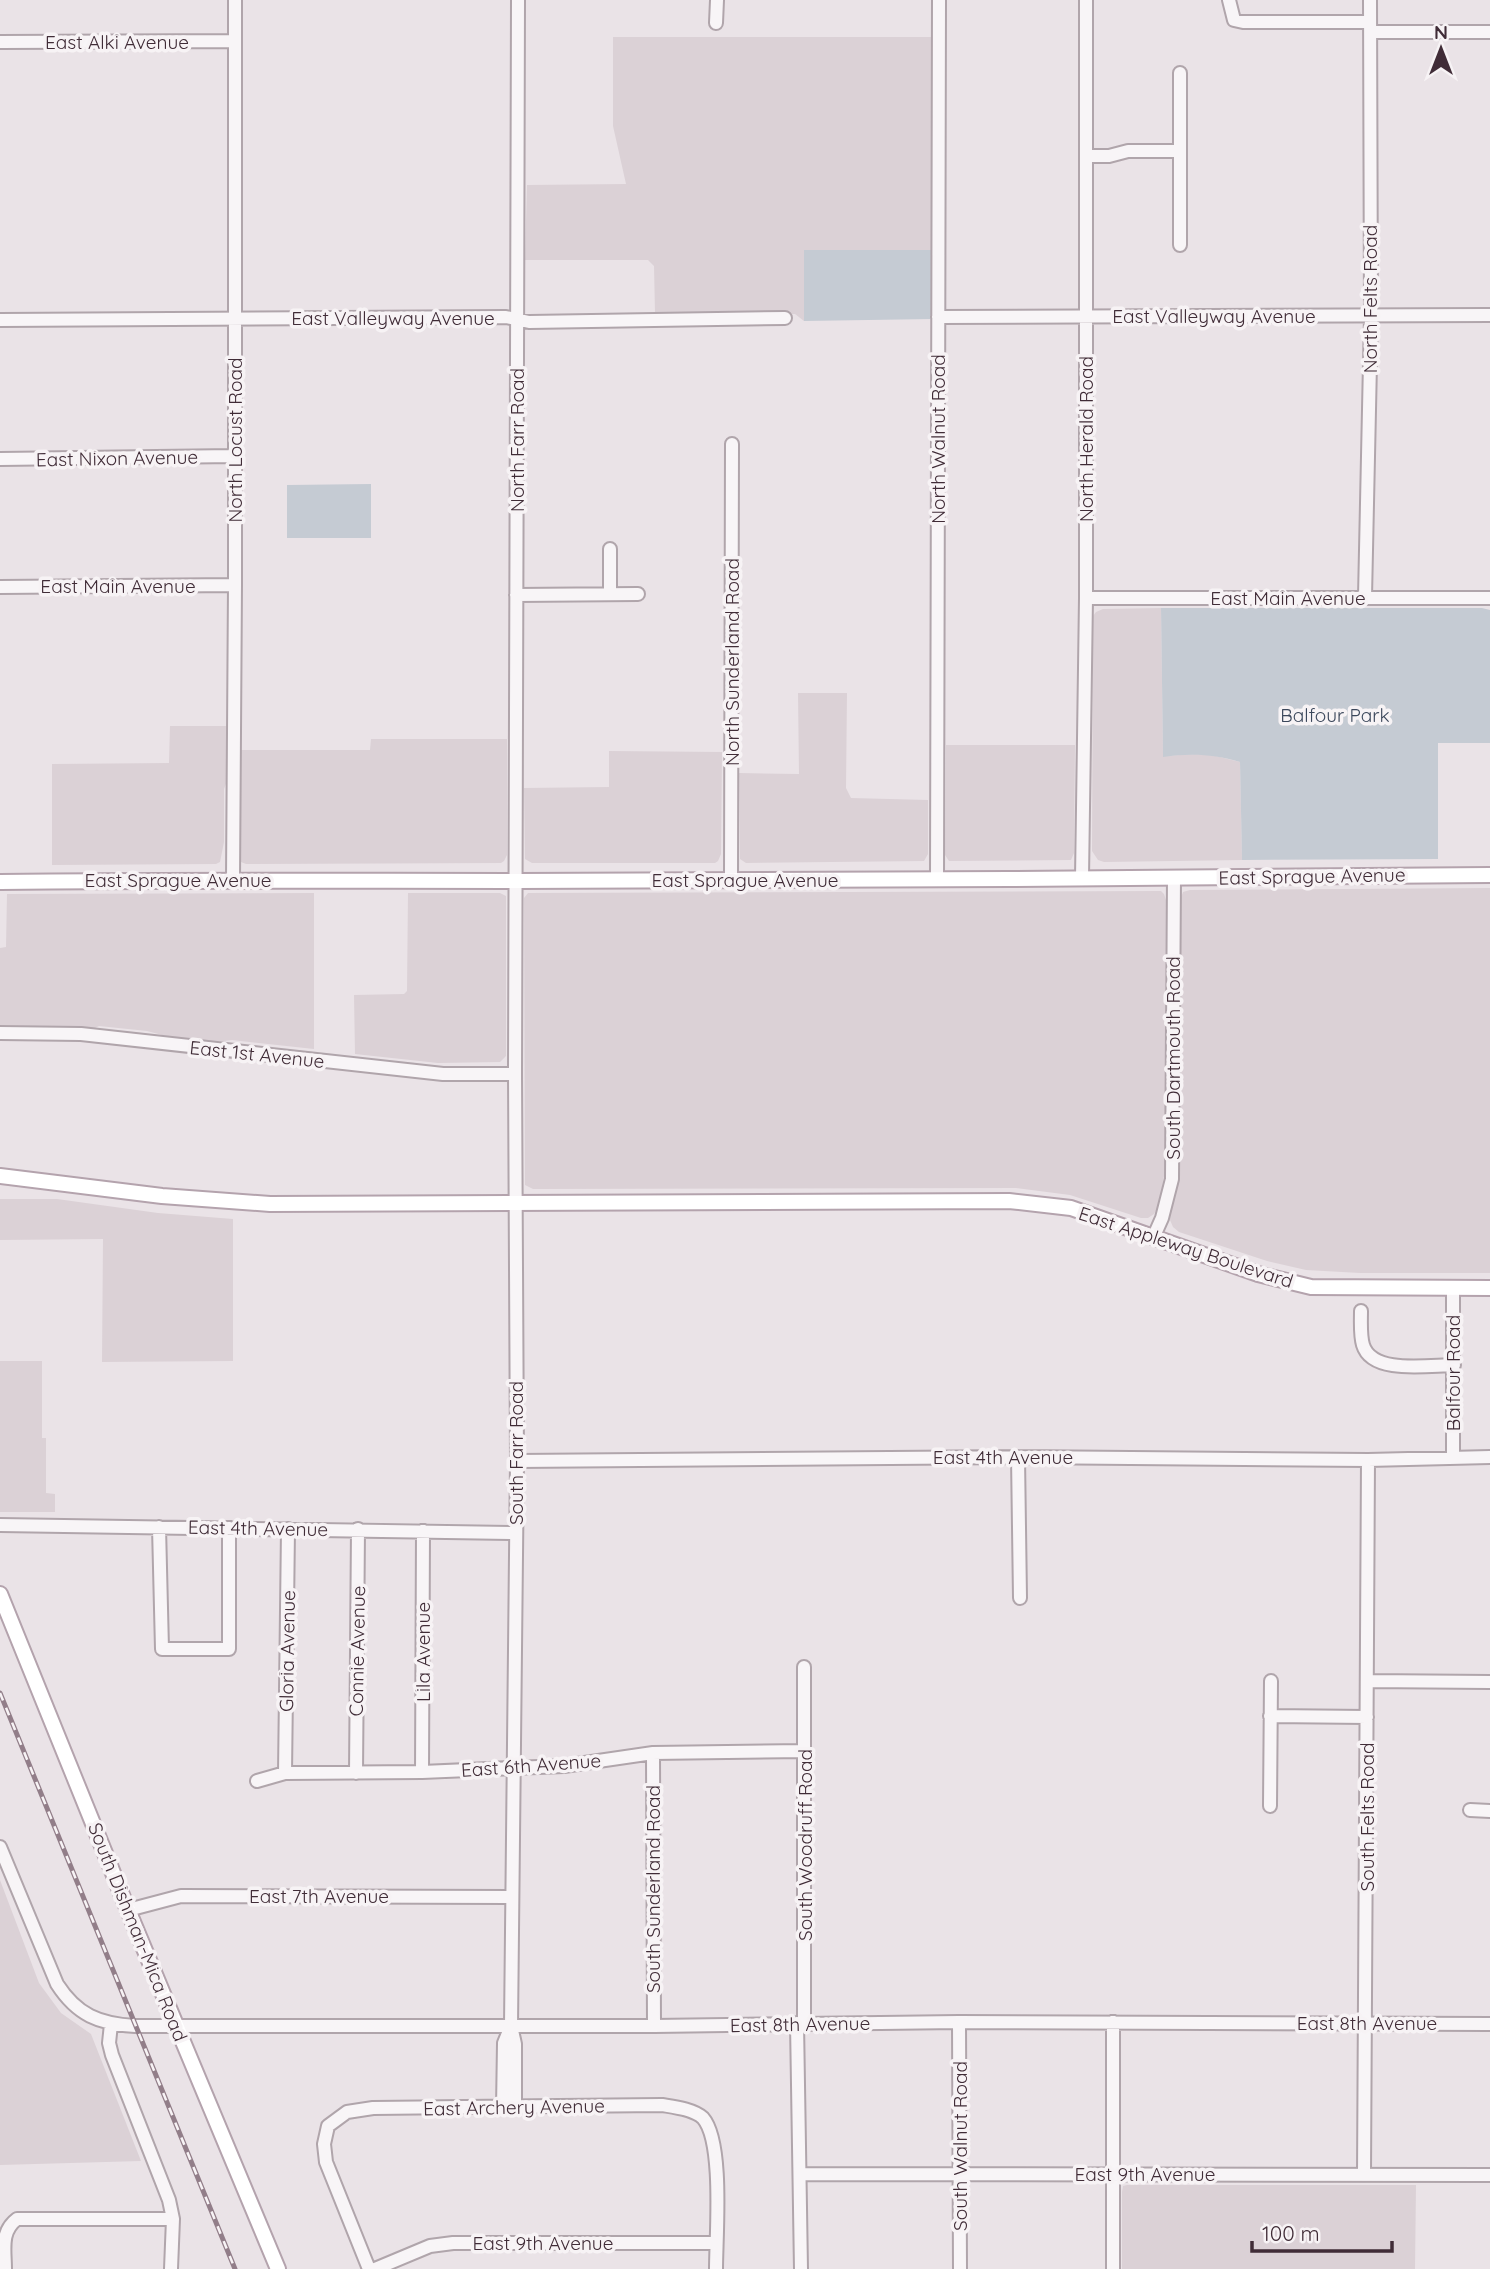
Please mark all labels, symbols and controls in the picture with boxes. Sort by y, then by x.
north arrow [1406,14,1476,84]
text: N [1434,20,1448,44]
street label: East Alki Avenue [45,30,189,54]
street label: North Felts Road [1358,225,1382,373]
street label: East Valleyway Avenue [1112,304,1316,328]
street label: East Valleyway Avenue [291,306,495,330]
street label: North Walnut Road [926,354,950,524]
street label: North Herald Road [1074,356,1098,522]
street label: North Locust Road [223,358,247,522]
street label: North Farr Road [505,368,529,512]
street label: East Nixon Avenue [36,445,198,471]
street label: North Sunderland Road [720,558,744,766]
street label: East Main Avenue [40,574,196,598]
street label: East Main Avenue [1210,586,1366,610]
park label: Balfour Park [1280,703,1390,727]
street label: East Sprague Avenue [1218,862,1406,890]
street label: East Sprague Avenue [84,868,272,892]
street label: East Sprague Avenue [651,868,839,892]
street label: South Dartmouth Road [1161,956,1185,1160]
street label: East 1st Avenue [188,1035,326,1073]
street label: East Appleway Boulevard [1076,1201,1296,1293]
street label: Balfour Road [1441,1315,1465,1431]
street label: South Farr Road [504,1381,528,1525]
street label: East 4th Avenue [933,1445,1073,1469]
street label: East 4th Avenue [188,1515,328,1541]
street label: Connie Avenue [344,1585,370,1717]
street label: Gloria Avenue [274,1590,300,1712]
street label: Lila Avenue [411,1602,435,1702]
street label: South Felts Road [1355,1743,1379,1891]
street label: East 6th Avenue [460,1748,602,1782]
street label: South Woodruff Road [793,1749,817,1941]
street label: South Sunderland Road [641,1785,665,1993]
street label: South Dishman-Mica Road [83,1819,193,2045]
street label: East 7th Avenue [249,1884,389,1908]
street label: East 8th Avenue [730,2011,870,2037]
street label: East 8th Avenue [1297,2011,1437,2035]
street label: South Walnut Road [948,2061,972,2231]
street label: East Archery Avenue [423,2093,605,2121]
street label: East 9th Avenue [1075,2162,1215,2186]
scale bar [1252,2210,1392,2254]
text: 100 m [1262,2220,1320,2246]
street label: East 9th Avenue [473,2231,613,2255]

